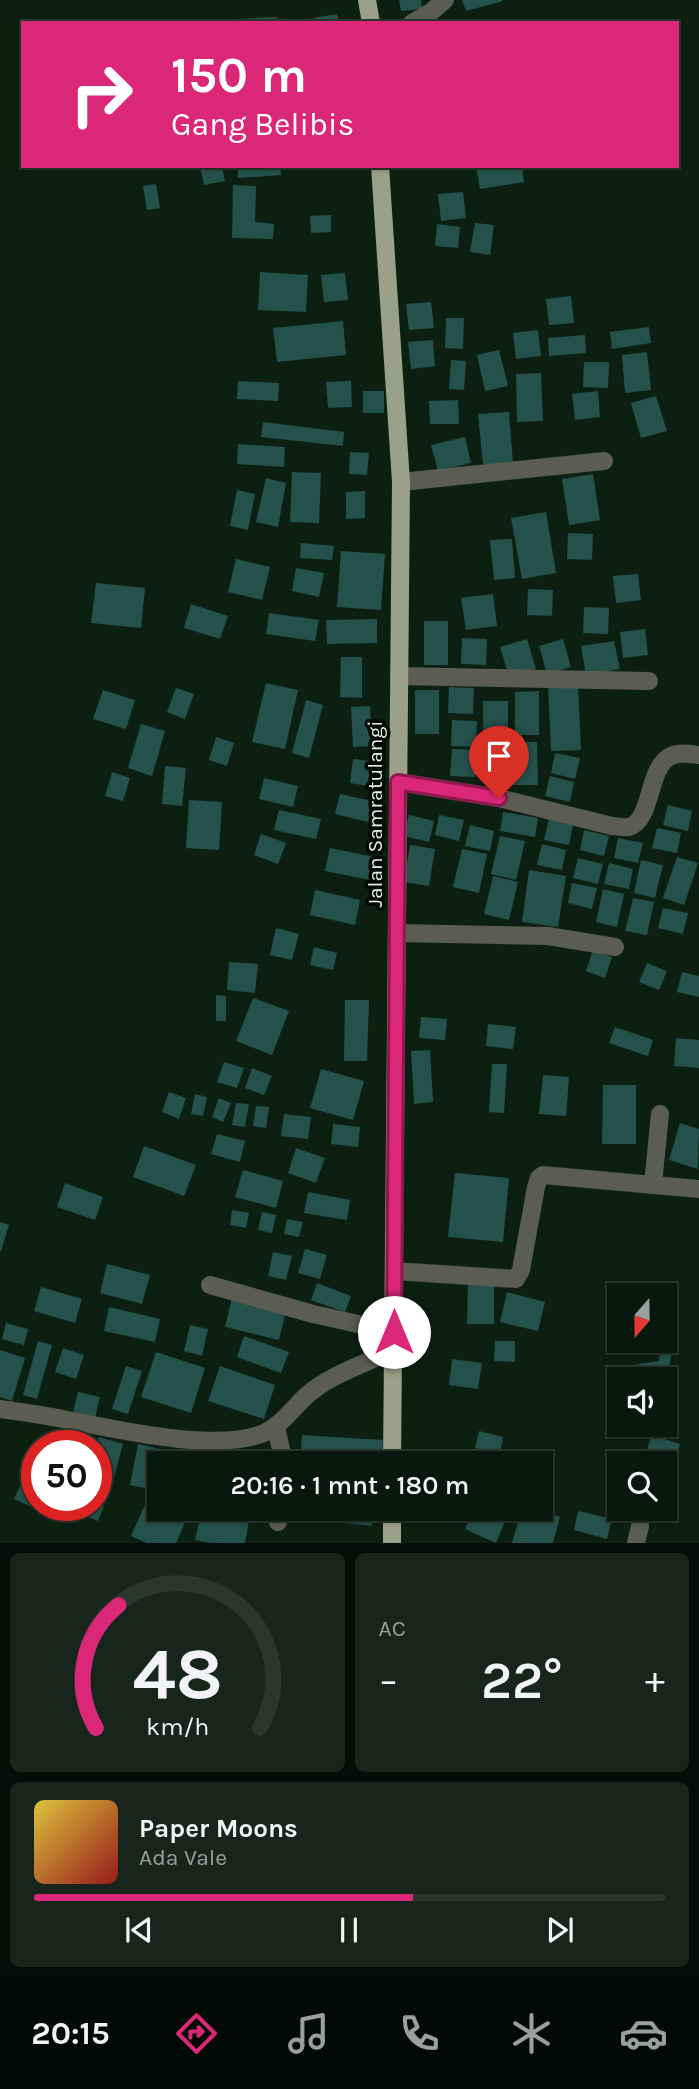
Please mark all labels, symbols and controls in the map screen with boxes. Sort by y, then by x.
text: 150 m [171,47,307,104]
icon: right [56,49,147,140]
text: Gang Belibis [171,106,354,143]
street label: Jalan Samratulangi [363,720,387,908]
pin [469,726,529,798]
icon: arrive [480,737,518,775]
north arrow [607,1283,677,1353]
map controls [607,1283,677,1521]
position arrow [357,1295,431,1369]
button: sound [607,1367,677,1437]
speed limit sign: 50 [21,1430,112,1521]
button: search [607,1451,677,1521]
text: 20:16 · 1 mnt · 180 m [231,1470,469,1501]
text: AC [379,1615,406,1642]
text: 48 [132,1632,222,1717]
text: 22° [481,1650,563,1711]
text: − [379,1658,398,1703]
text: + [645,1658,665,1703]
text: km/h [146,1712,209,1741]
text: Paper Moons [139,1813,298,1844]
text: Ada Vale [139,1844,227,1871]
icon: previous [120,1911,158,1949]
icon: pause [330,1911,368,1949]
icon: next [541,1911,579,1949]
icon: directions [172,2009,221,2058]
icon: music [284,2009,333,2058]
icon: phone [395,2009,444,2058]
icon: climate [507,2009,556,2058]
icon: car [619,2009,668,2058]
text: 20:15 [31,2015,110,2052]

